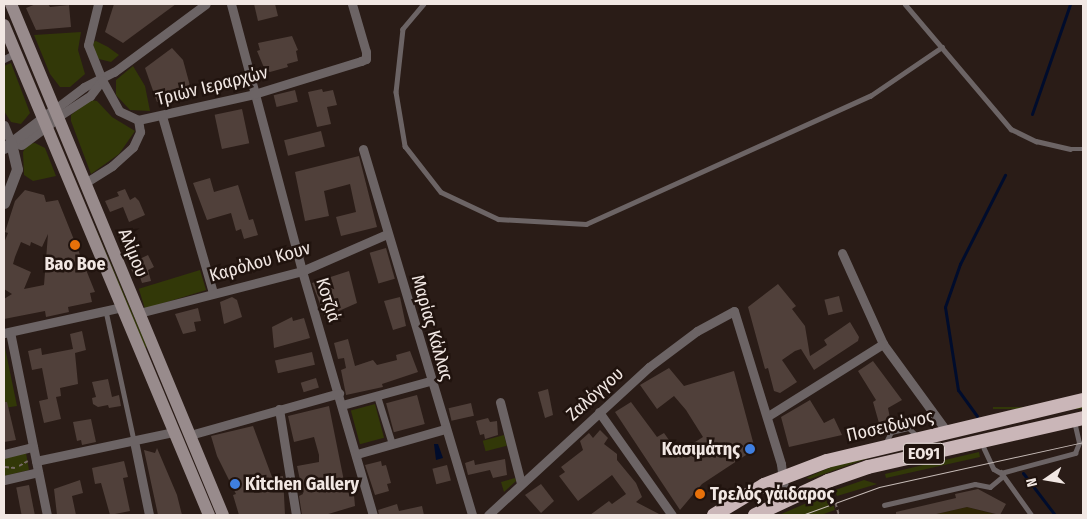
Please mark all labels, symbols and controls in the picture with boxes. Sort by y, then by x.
street label: Τριών Ιεραρχών [154,62,270,110]
street label: Αλίμου [114,226,152,280]
street label: Καρόλου Κουν [207,237,313,287]
marker: Bao Boe [69,239,81,251]
place label: Bao Boe [44,253,106,275]
street label: Μαρίας Κάλλας [407,272,457,384]
street label: Κοτζιά [311,275,345,325]
street label: Ζαλόγγου [562,363,628,425]
street label: Ποσειδώνος [844,406,936,446]
place label: Κασιμάτης [662,438,740,460]
road number: ΕΟ91 [903,440,945,468]
marker: Κασιμάτης [744,443,756,455]
north arrow [1022,454,1072,504]
place label: Kitchen Gallery [245,473,359,495]
text: N [1023,476,1041,488]
marker: Kitchen Gallery [229,478,241,490]
place label: Τρελός γάιδαρος [710,483,834,505]
marker: Τρελός γάιδαρος [694,488,706,500]

